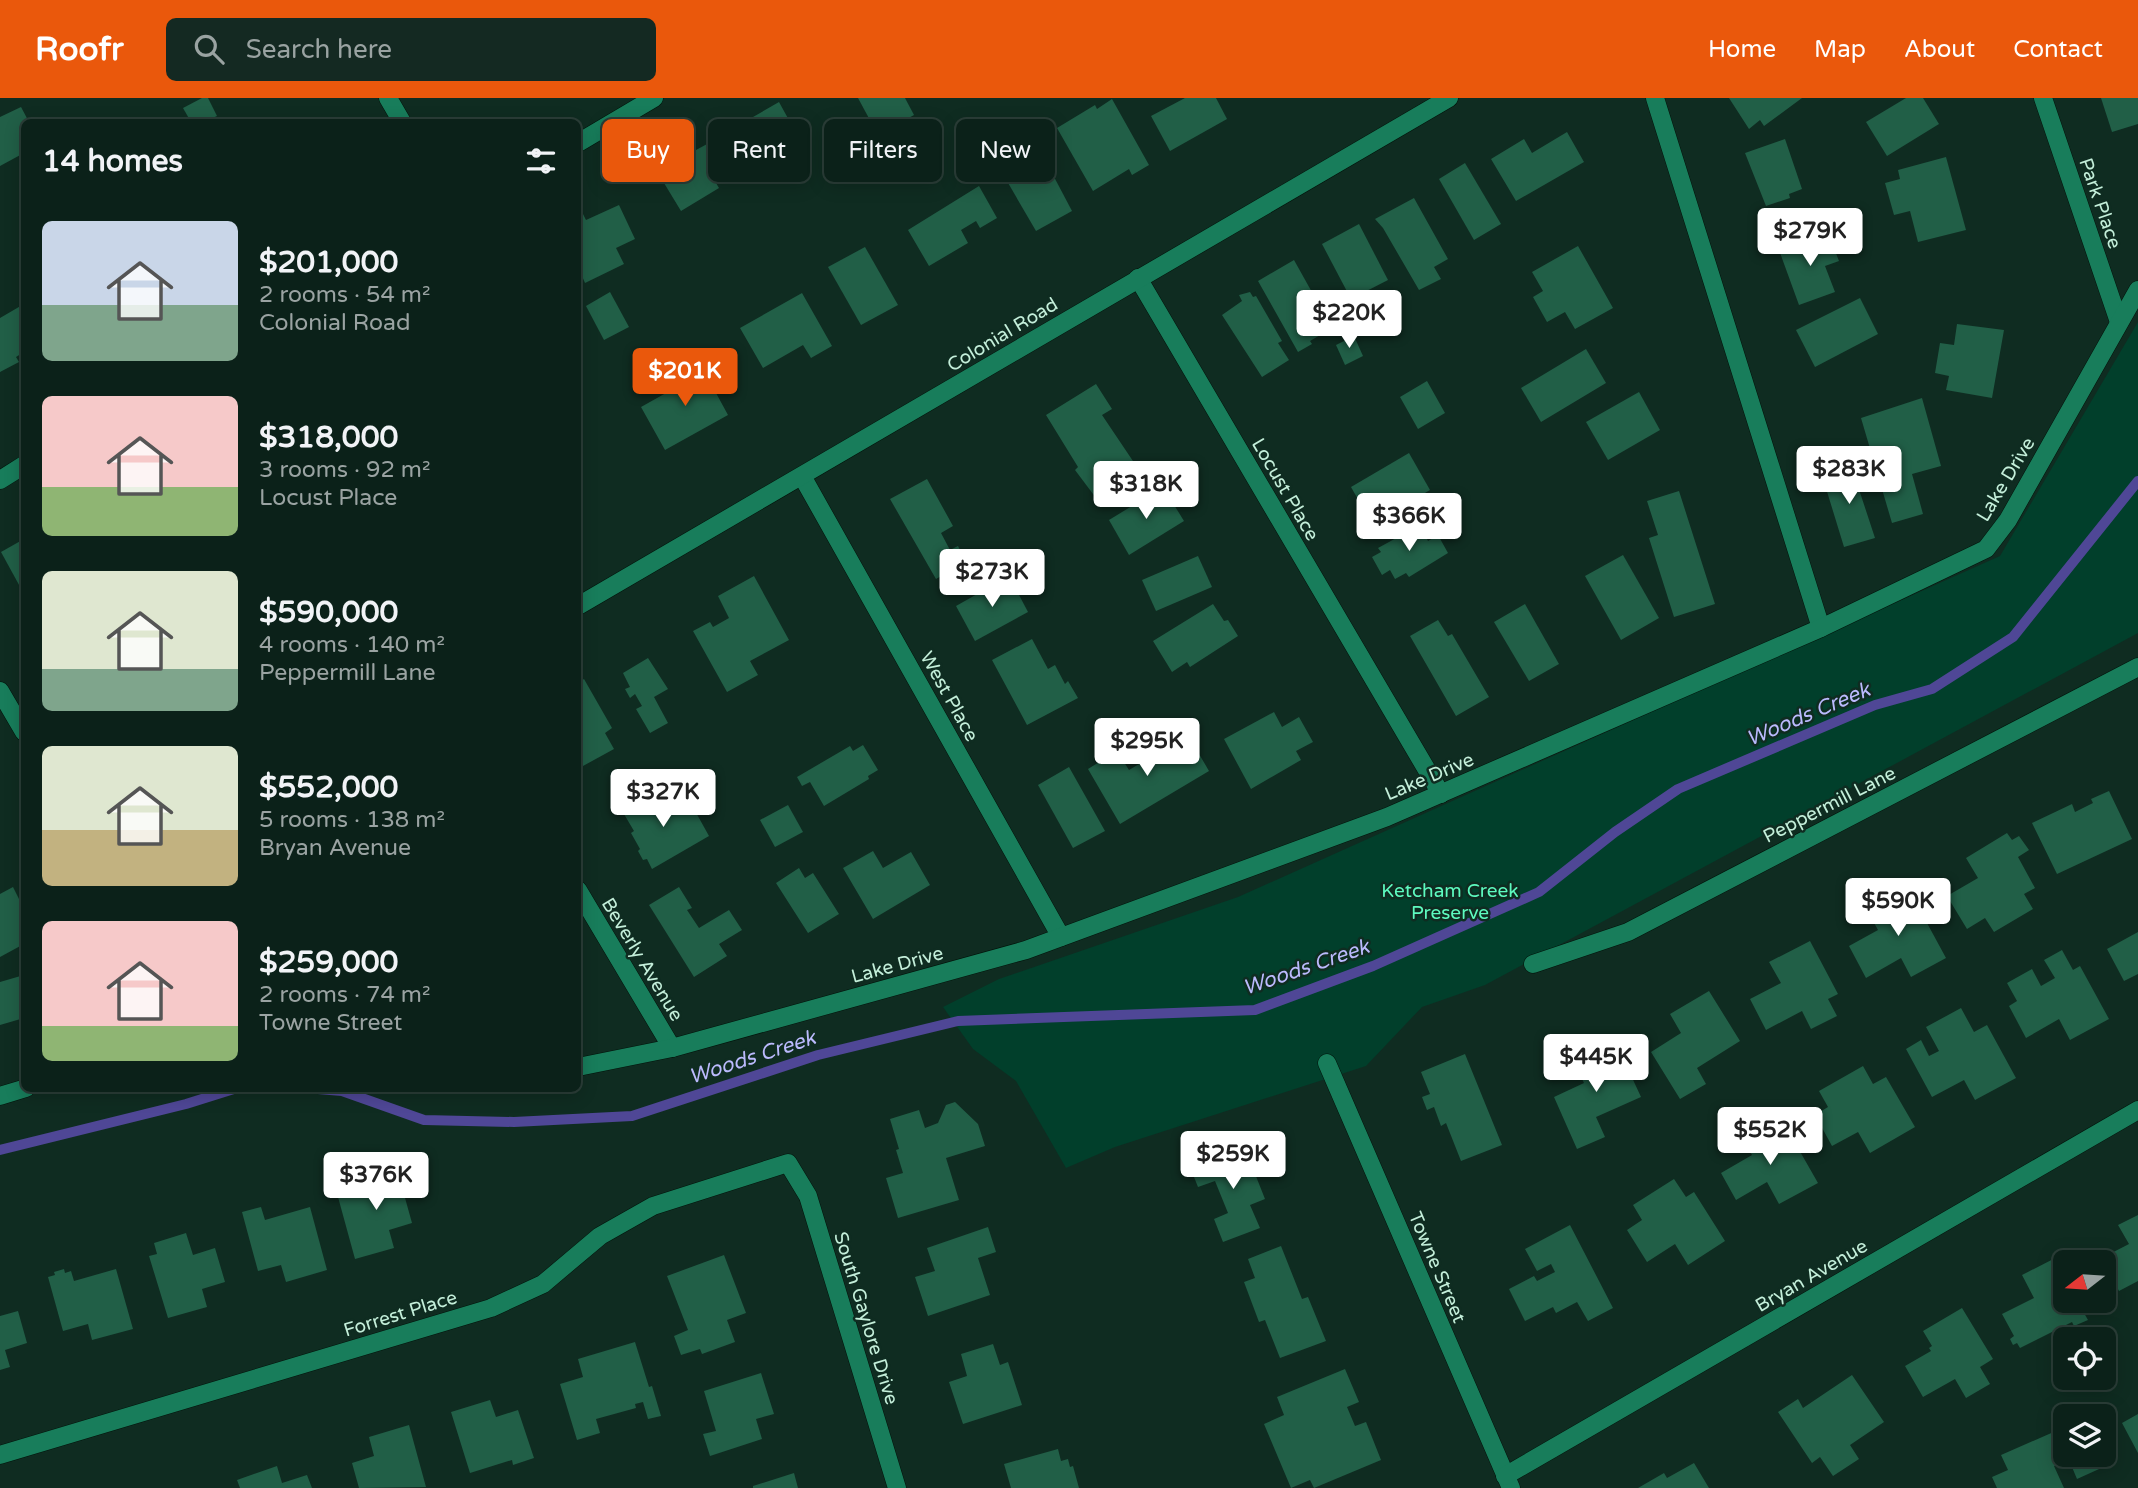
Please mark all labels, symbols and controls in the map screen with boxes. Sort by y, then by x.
search box [166,18,656,81]
text: Roofr [35,30,124,69]
icon: search [190,30,228,68]
text: Search here [246,34,392,65]
text: Home [1708,35,1776,64]
text: Map [1814,35,1866,64]
text: About [1904,35,1975,64]
text: Contact [2013,35,2103,64]
chip: Buy [602,119,694,182]
chip: Rent [708,119,810,182]
chip: Filters [824,119,942,182]
chip: New [956,119,1055,182]
icon: filters [522,142,560,180]
text: 14 homes [42,143,183,180]
street label: Park Place [2074,155,2126,252]
pin: $279K [1761,208,1859,268]
text: $279K [1774,217,1846,245]
text: $201,000 [259,244,398,281]
icon: home [98,249,182,333]
text: 2 rooms · 54 m² [259,281,430,309]
pin: $220K [1300,290,1398,350]
street label: Colonial Road [943,293,1062,377]
text: $220K [1313,299,1385,327]
text: Colonial Road [259,309,410,337]
pin: $201K [636,348,734,408]
text: $201K [649,357,721,385]
text: $318,000 [259,419,398,456]
icon: home [98,424,182,508]
street label: Lake Drive [1972,433,2040,526]
street label: Locust Place [1247,435,1323,544]
pin: $283K [1800,446,1898,506]
text: $283K [1813,455,1885,483]
text: 3 rooms · 92 m² [259,456,430,484]
pin: $318K [1097,462,1195,521]
text: $318K [1110,470,1182,498]
text: Locust Place [259,484,397,512]
pin: $366K [1360,494,1458,553]
text: $366K [1373,502,1445,530]
pin: $273K [943,550,1041,609]
text: $273K [956,558,1028,586]
text: $590,000 [259,594,398,631]
icon: home [98,599,182,683]
text: 4 rooms · 140 m² [259,631,445,659]
street label: West Place [915,648,983,745]
text: Peppermill Lane [259,659,435,687]
water label: Woods Creek [1743,677,1875,752]
pin: $295K [1098,718,1196,778]
text: $295K [1111,727,1183,755]
street label: Lake Drive [1382,748,1477,805]
street label: Peppermill Lane [1760,762,1899,848]
text: $552,000 [259,769,398,806]
pin: $327K [614,770,712,829]
icon: home [98,774,182,858]
text: $327K [627,778,699,806]
text: 5 rooms · 138 m² [259,806,445,834]
text: Bryan Avenue [259,834,411,862]
pin: $590K [1849,878,1947,938]
park label: Ketcham Creek Preserve [1381,880,1519,924]
text: $590K [1862,887,1934,915]
street label: Beverly Avenue [597,894,688,1025]
water label: Woods Creek [1240,934,1374,1001]
street label: Lake Drive [849,942,946,988]
text: $259,000 [259,944,398,981]
icon: home [98,949,182,1033]
text: 2 rooms · 74 m² [259,981,430,1009]
text: Towne Street [259,1009,402,1037]
water label: Woods Creek [686,1025,820,1090]
pin: $445K [1547,1034,1645,1094]
text: $445K [1560,1043,1632,1071]
pin: $552K [1721,1108,1819,1167]
text: $552K [1734,1116,1806,1144]
pin: $259K [1184,1132,1282,1191]
text: $259K [1197,1140,1269,1168]
pin: $376K [327,1152,425,1212]
text: $376K [340,1161,412,1189]
street label: Towne Street [1404,1209,1470,1326]
street label: South Gaylore Drive [829,1229,903,1407]
street label: Bryan Avenue [1752,1235,1871,1317]
north arrow [2053,1250,2116,1312]
map controls [2053,1250,2116,1467]
street label: Forrest Place [341,1286,460,1342]
button: locate [2053,1327,2116,1390]
button: layers [2053,1404,2116,1467]

